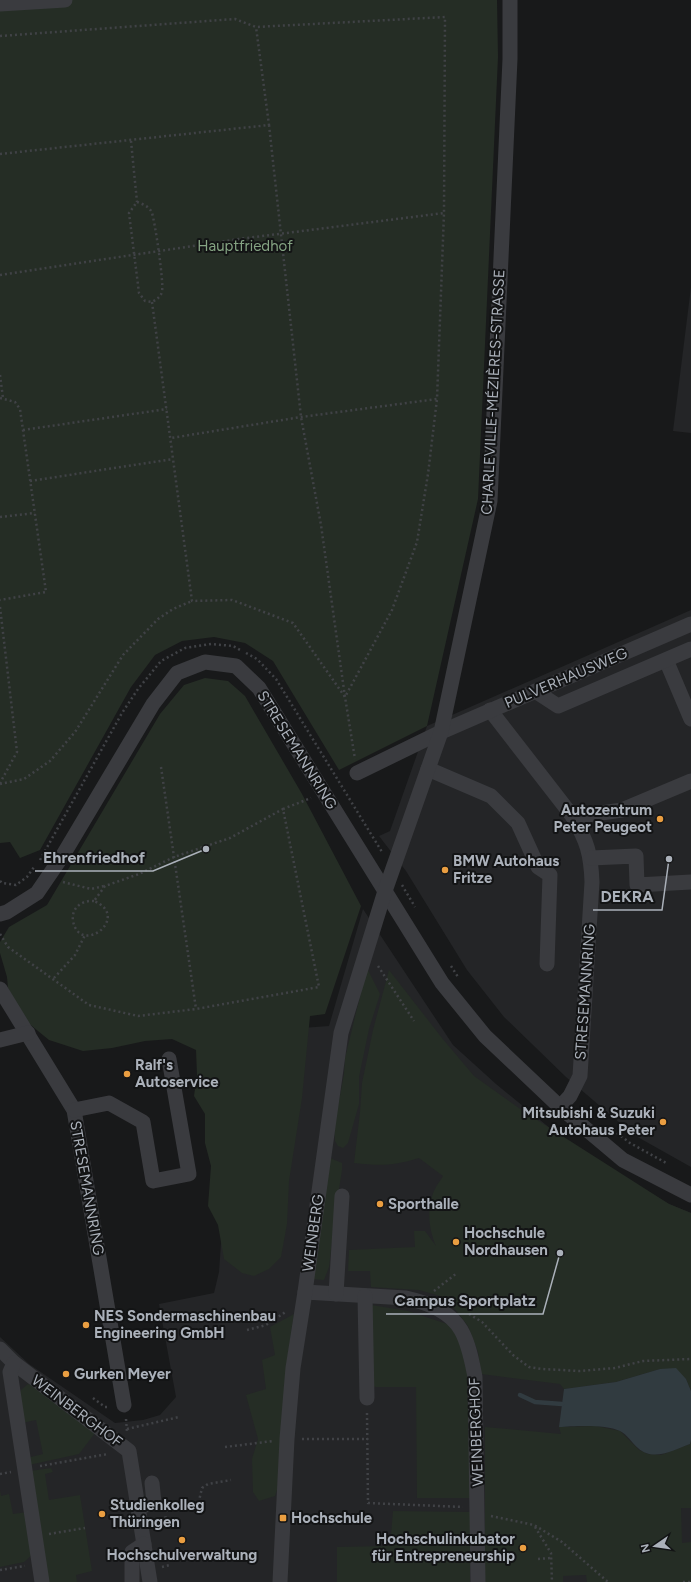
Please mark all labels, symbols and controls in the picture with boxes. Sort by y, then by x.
park label: Hauptfriedhof [197,237,293,255]
street label: CHARLEVILLE-MÉZIÈRES-STRASSE [478,269,508,515]
street label: PULVERHAUSWEG [502,644,630,712]
street label: STRESEMANNRING [253,687,341,813]
place label: Autozentrum Peter Peugeot [554,801,652,836]
marker: Autozentrum Peter Peugeot [655,814,665,824]
callout: Ehrenfriedhof [35,843,153,871]
text: Ehrenfriedhof [43,848,146,867]
place label: BMW Autohaus Fritze [453,852,559,887]
marker: BMW Autohaus Fritze [440,865,450,875]
callout: DEKRA [593,882,662,910]
text: DEKRA [600,887,654,906]
street label: STRESEMANNRING [571,923,599,1061]
place label: Ralf's Autoservice [135,1056,219,1091]
marker: Ralf's Autoservice [122,1069,132,1079]
place label: Mitsubishi & Suzuki Autohaus Peter [522,1104,655,1139]
marker: Mitsubishi & Suzuki Autohaus Peter [658,1117,668,1127]
street label: STRESEMANNRING [66,1119,108,1257]
street label: WEINBERG [299,1193,327,1273]
place label: Sporthalle [388,1195,459,1213]
marker: Sporthalle [375,1199,385,1209]
place label: Hochschule Nordhausen [464,1224,548,1259]
marker: Hochschule Nordhausen [451,1237,461,1247]
callout: Campus Sportplatz [386,1286,543,1314]
text: Campus Sportplatz [394,1291,536,1310]
place label: NES Sondermaschinenbau Engineering GmbH [94,1307,276,1342]
marker: NES Sondermaschinenbau Engineering GmbH [81,1320,91,1330]
place label: Gurken Meyer [74,1365,171,1383]
marker: Gurken Meyer [61,1369,71,1379]
street label: WEINBERGHOF [28,1371,126,1451]
street label: WEINBERGHOF [465,1377,487,1487]
place label: Studienkolleg Thüringen [110,1496,204,1531]
marker: Studienkolleg Thüringen [97,1509,107,1519]
place label: Hochschule [291,1509,373,1527]
marker: Hochschule [278,1513,288,1523]
north arrow [635,1526,675,1566]
place label: Hochschulinkubator für Entrepreneurship [371,1530,515,1565]
marker: Hochschulverwaltung [177,1535,187,1545]
marker: Hochschulinkubator für Entrepreneurship [518,1543,528,1553]
text: N [638,1543,653,1554]
place label: Hochschulverwaltung [107,1546,257,1564]

